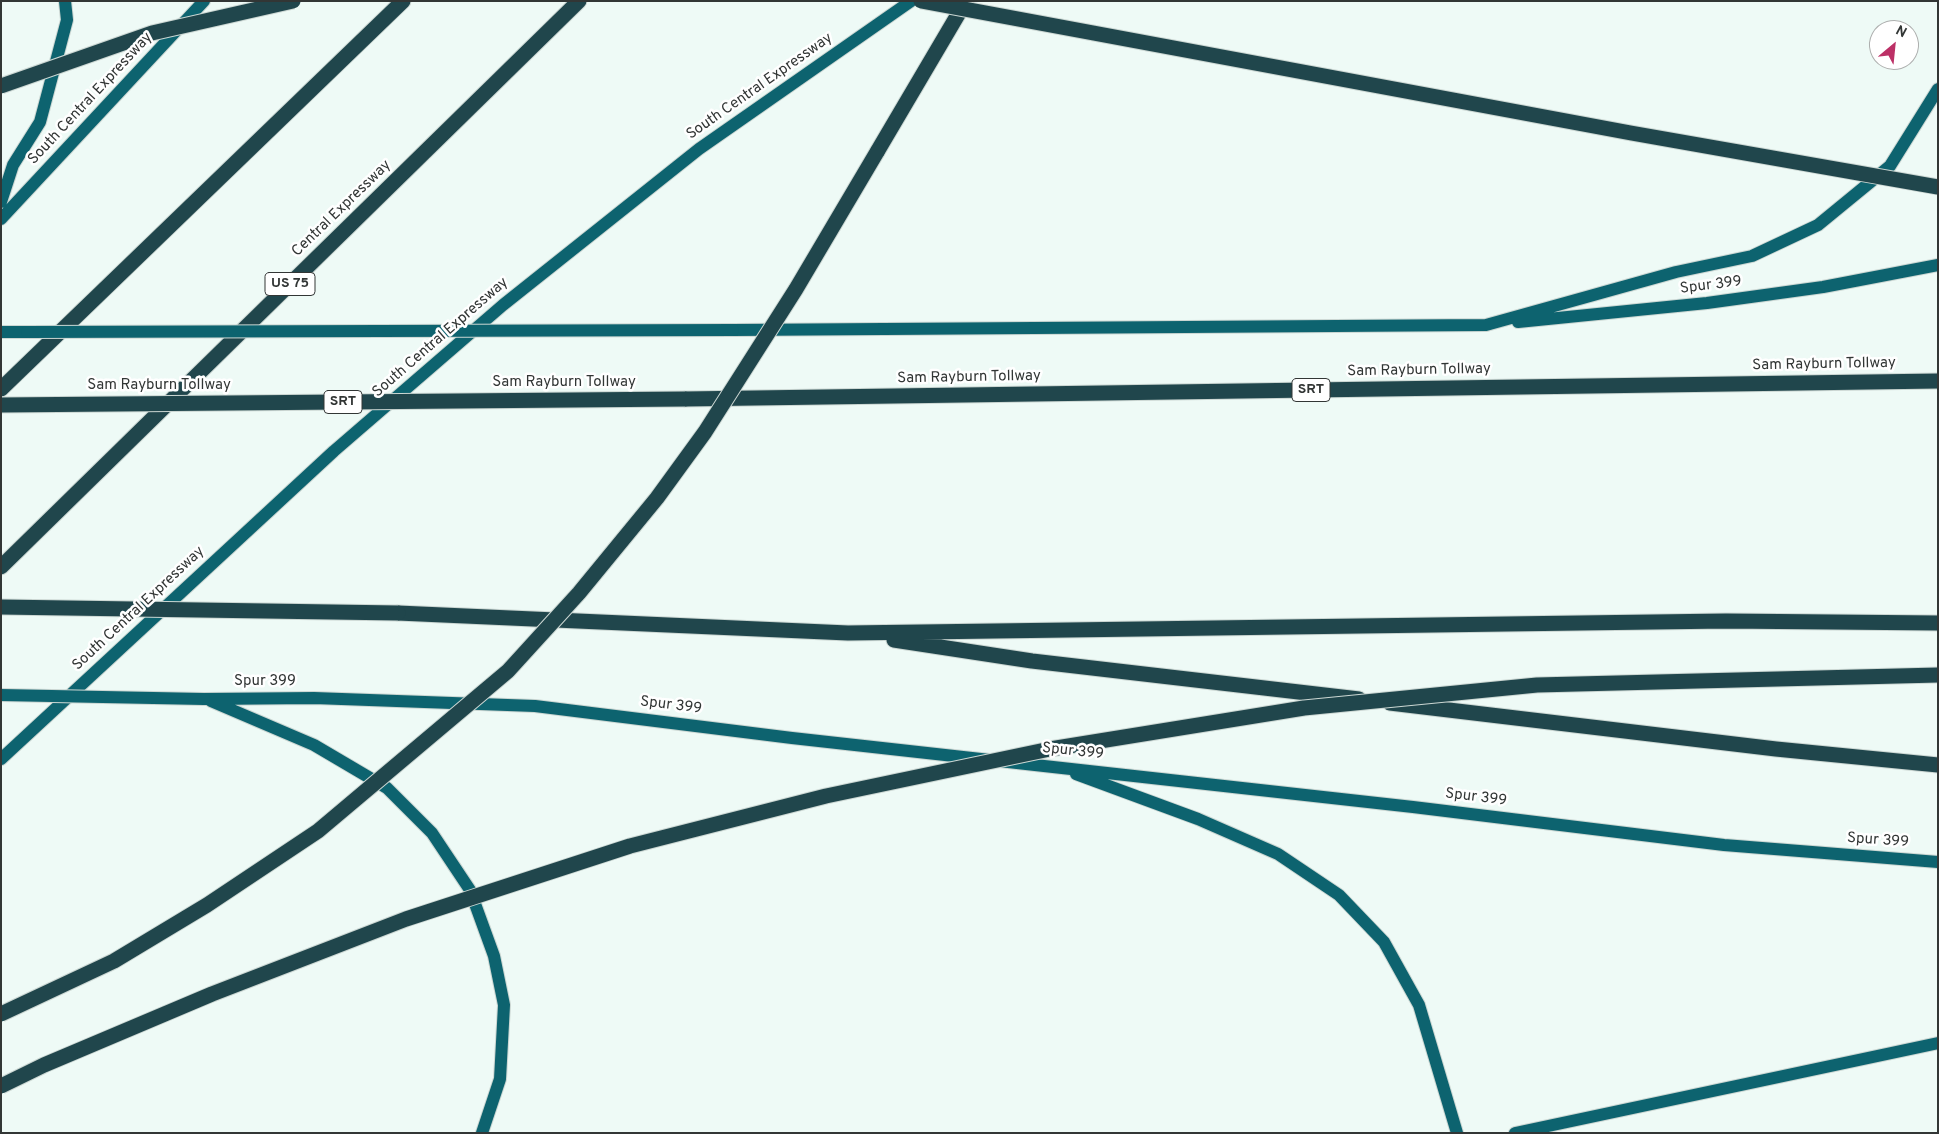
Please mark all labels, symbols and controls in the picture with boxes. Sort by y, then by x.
north arrow [1869,20,1919,70]
text: N [1892,22,1909,42]
street label: South Central Expressway [25,29,157,169]
street label: South Central Expressway [684,30,836,144]
street label: Central Expressway [289,157,395,261]
road number: US 75 [265,272,315,296]
street label: Spur 399 [1679,273,1743,299]
street label: South Central Expressway [369,274,513,402]
street label: Sam Rayburn Tollway [1752,355,1896,375]
street label: Sam Rayburn Tollway [1347,361,1491,381]
street label: Sam Rayburn Tollway [897,368,1041,388]
street label: Sam Rayburn Tollway [492,374,636,392]
street label: Sam Rayburn Tollway [87,377,231,395]
road number: SRT [1292,378,1330,402]
road number: SRT [324,391,362,414]
street label: South Central Expressway [69,543,209,675]
street label: Spur 399 [234,673,296,691]
street label: Spur 399 [639,693,703,719]
street label: Spur 399 [1041,740,1105,764]
street label: Spur 399 [1444,785,1508,811]
street label: Spur 399 [1846,830,1910,852]

